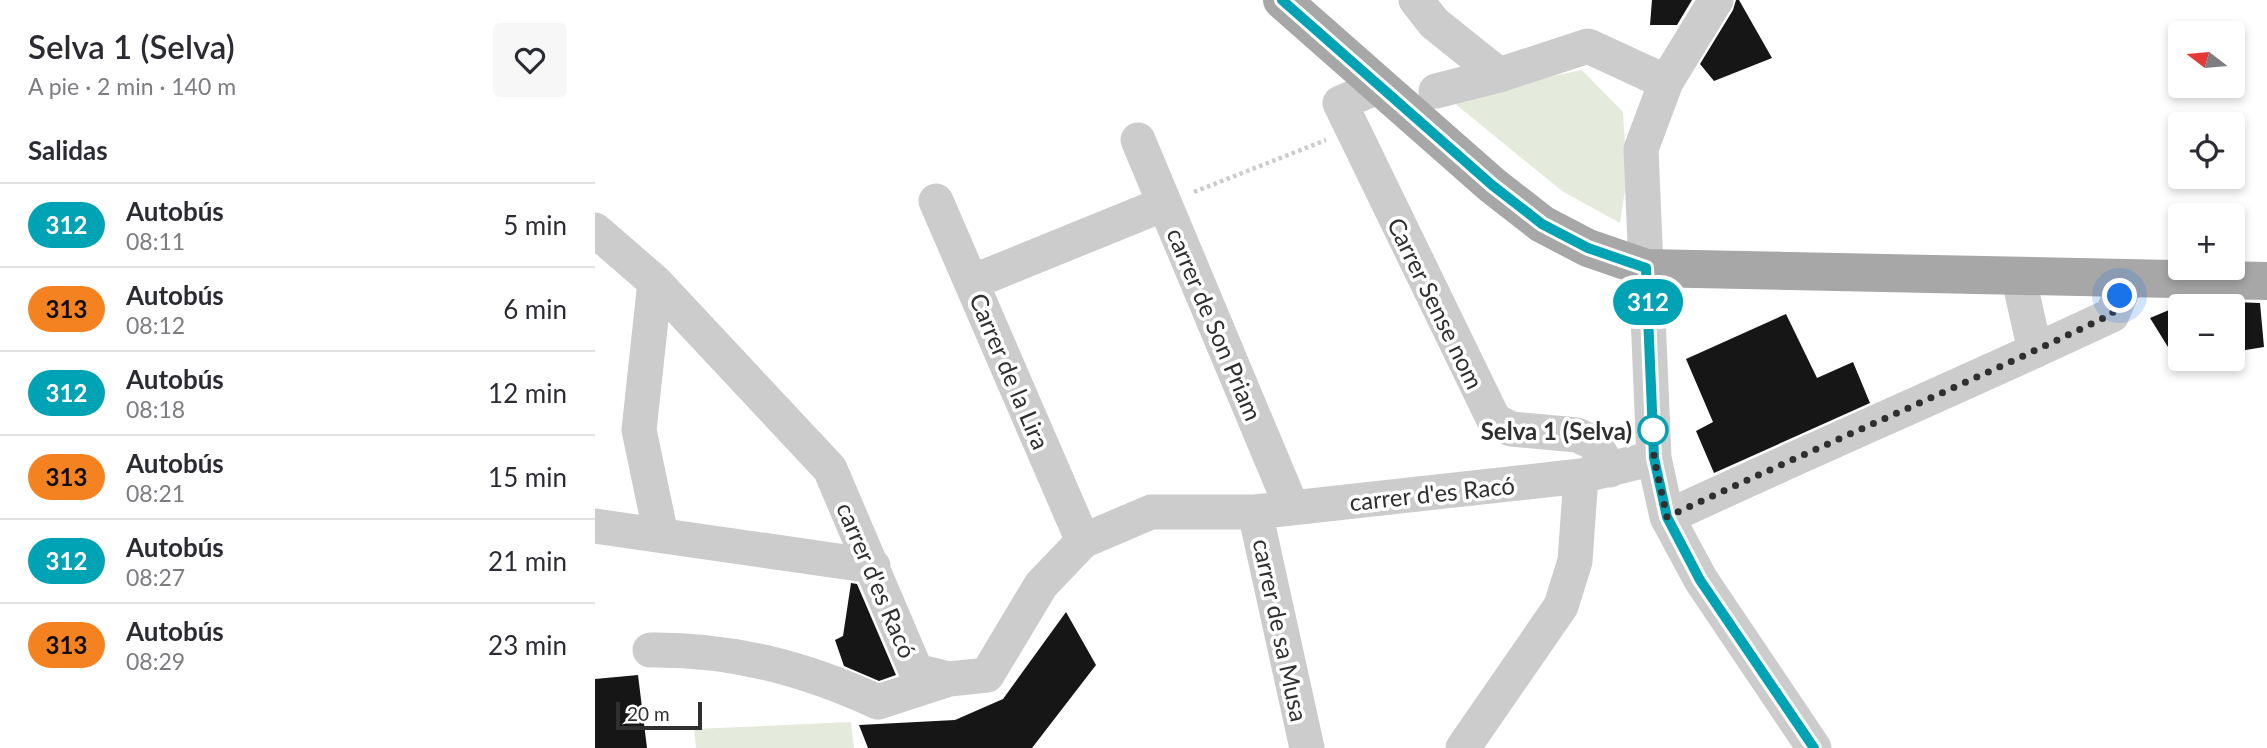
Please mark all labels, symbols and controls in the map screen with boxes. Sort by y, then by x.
north arrow [2168,21,2245,98]
map controls [2168,21,2245,371]
button: heart [493,23,567,97]
text: Selva 1 (Selva) [28,26,235,66]
text: A pie · 2 min · 140 m [28,72,236,100]
button: locate [2168,112,2245,189]
text: Salidas [28,134,108,166]
text: Autobús [126,195,224,227]
button: + [2168,203,2245,280]
text: 5 min [503,209,567,241]
text: 312 [46,210,87,239]
street label: Carrer Sense nom [1382,213,1490,393]
street label: carrer de Son Priam [1161,223,1269,425]
text: 08:11 [126,227,185,255]
your location [2102,278,2137,313]
text: Autobús [126,279,224,311]
line badge: 312 [1608,279,1688,325]
text: 312 [1627,287,1669,316]
street label: Carrer de la Lira [964,289,1056,453]
text: 6 min [503,293,567,325]
text: 313 [46,294,87,323]
button: − [2168,294,2245,371]
text: 08:12 [126,311,185,339]
text: Autobús [126,363,224,395]
text: 12 min [488,377,567,409]
text: 312 [46,378,87,407]
text: 08:18 [126,395,185,423]
marker: Selva 1 (Selva) [1638,415,1668,445]
place label: Selva 1 (Selva) [1481,416,1632,445]
text: Autobús [126,447,224,479]
text: 15 min [488,461,567,493]
text: 313 [46,462,87,491]
street label: carrer d'es Racó [1348,470,1516,516]
text: 08:21 [126,479,185,507]
street label: carrer d'es Racó [831,498,923,662]
text: Autobús [126,531,224,563]
street label: carrer de sa Musa [1247,536,1315,724]
text: 21 min [488,545,567,577]
text: 312 [46,546,87,575]
text: 08:27 [126,563,185,591]
text: Autobús [126,615,224,647]
text: 23 min [488,629,567,661]
text: 313 [46,630,87,659]
text: 08:29 [126,647,185,675]
scale bar [616,699,702,731]
text: 20 m [627,702,670,725]

